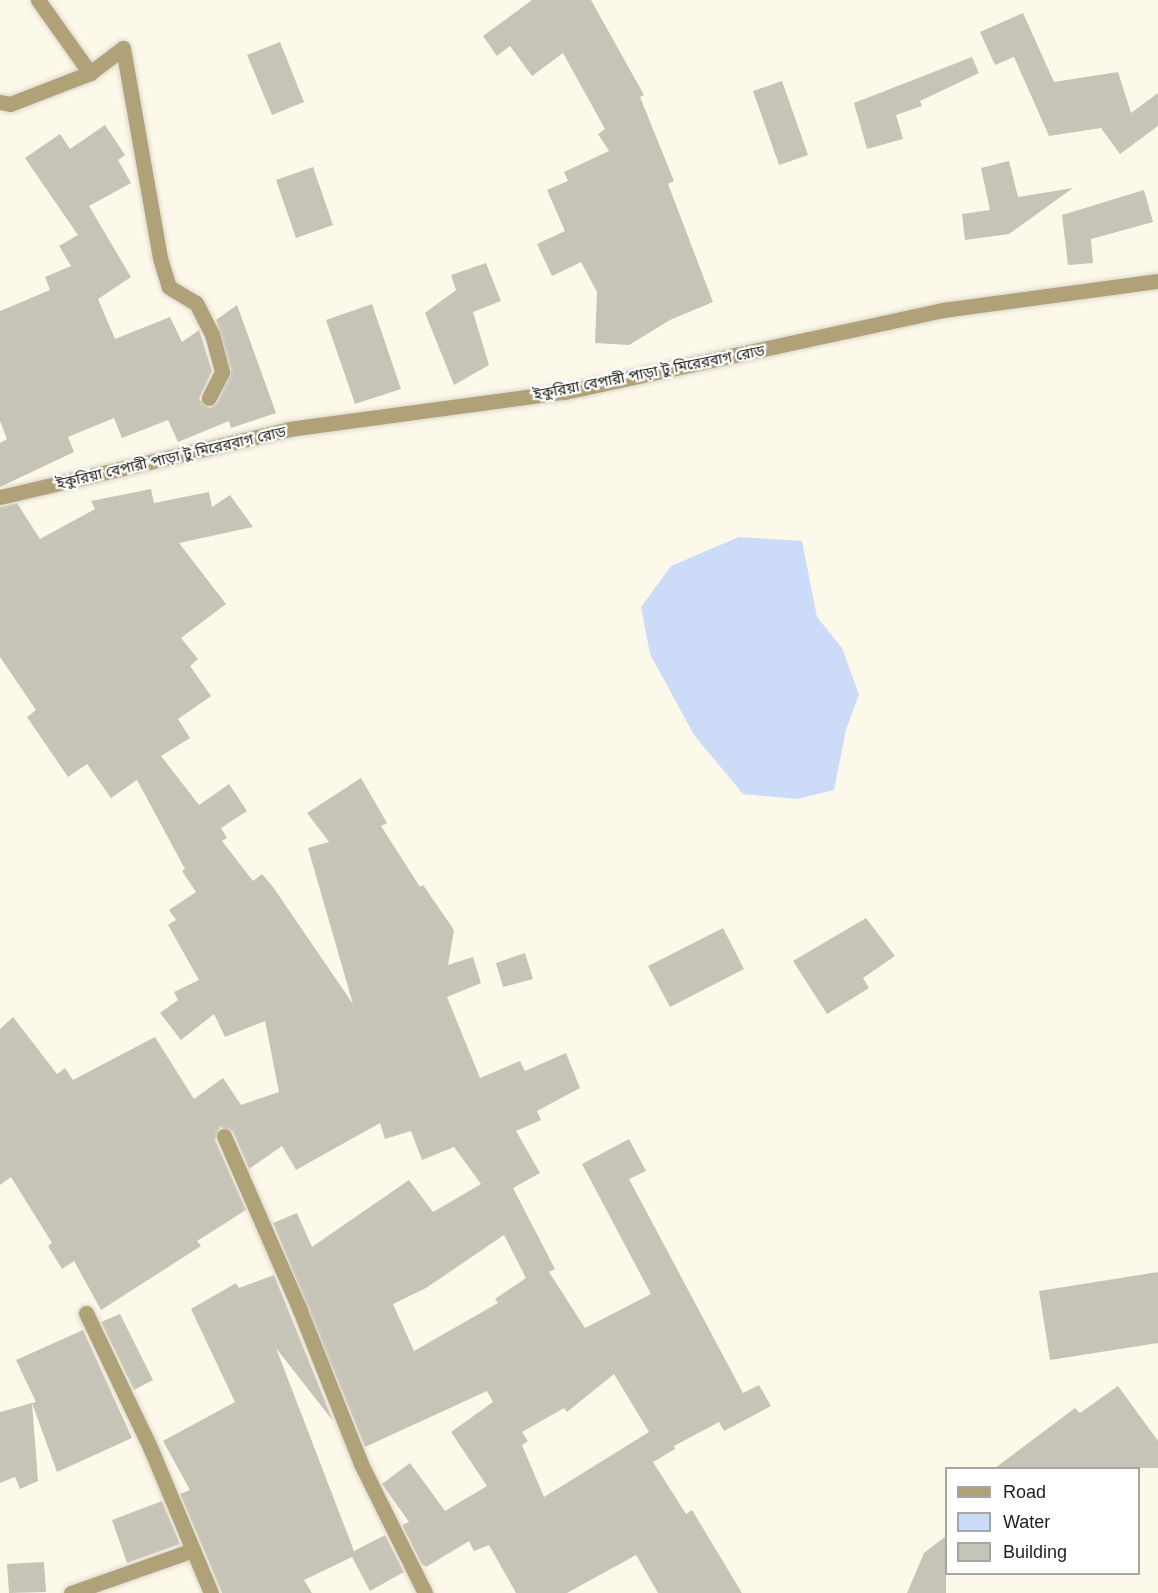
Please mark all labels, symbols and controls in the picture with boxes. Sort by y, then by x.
street label: ইকুরিয়া বেপারী পাড়া টু মিরেরবাগ রোড [532,341,766,403]
street label: ইকুরিয়া বেপারী পাড়া টু মিরেরবাগ রোড [54,422,288,492]
legend [945,1467,1140,1575]
text: Road [1003,1482,1046,1502]
text: Water [1003,1512,1050,1532]
text: Building [1003,1542,1067,1562]

